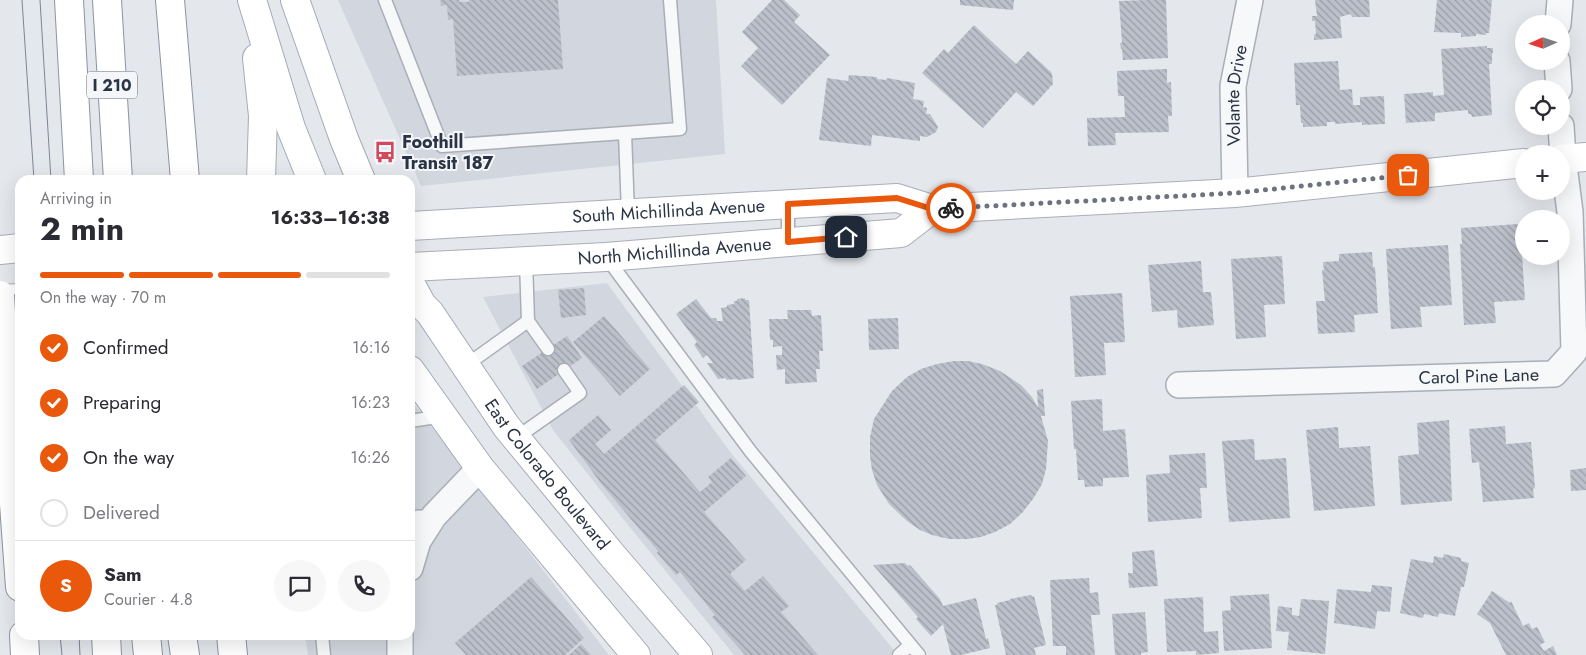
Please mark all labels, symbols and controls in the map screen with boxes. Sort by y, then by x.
north arrow [1515,15,1570,70]
map controls [1515,15,1570,265]
street label: Volante Drive [1220,42,1254,146]
road number: I 210 [87,72,137,98]
button: locate [1515,80,1570,135]
place label: Foothill Transit 187 [402,129,494,176]
bus stop icon: Foothill Transit 187 [372,139,398,165]
button: + [1515,145,1570,200]
pin [1387,154,1429,196]
icon: bag [1394,161,1422,189]
courier [926,183,976,233]
text: Arriving in [40,187,112,210]
street label: South Michillinda Avenue [571,193,766,230]
icon: bike [937,194,965,222]
text: 16:33–16:38 [271,204,390,231]
text: 2 min [40,206,124,252]
button: − [1515,210,1570,265]
pin [825,216,867,258]
icon: home [832,223,860,251]
street label: North Michillinda Avenue [577,231,772,271]
text: On the way · 70 m [40,286,166,309]
icon: check [40,334,68,362]
text: Confirmed [83,334,169,361]
text: 16:16 [352,336,390,359]
street label: Carol Pine Lane [1418,361,1539,391]
icon: check [40,389,68,417]
text: Preparing [83,389,161,416]
text: 16:23 [351,391,390,414]
street label: East Colorado Boulevard [478,394,616,556]
icon: check [40,444,68,472]
text: On the way [83,444,174,471]
text: 16:26 [350,446,390,469]
text: Delivered [83,499,160,526]
button: chat [274,560,326,612]
button: phone [338,560,390,612]
text: Sam [104,561,142,588]
text: S [60,572,72,599]
text: Courier · 4.8 [104,588,193,611]

